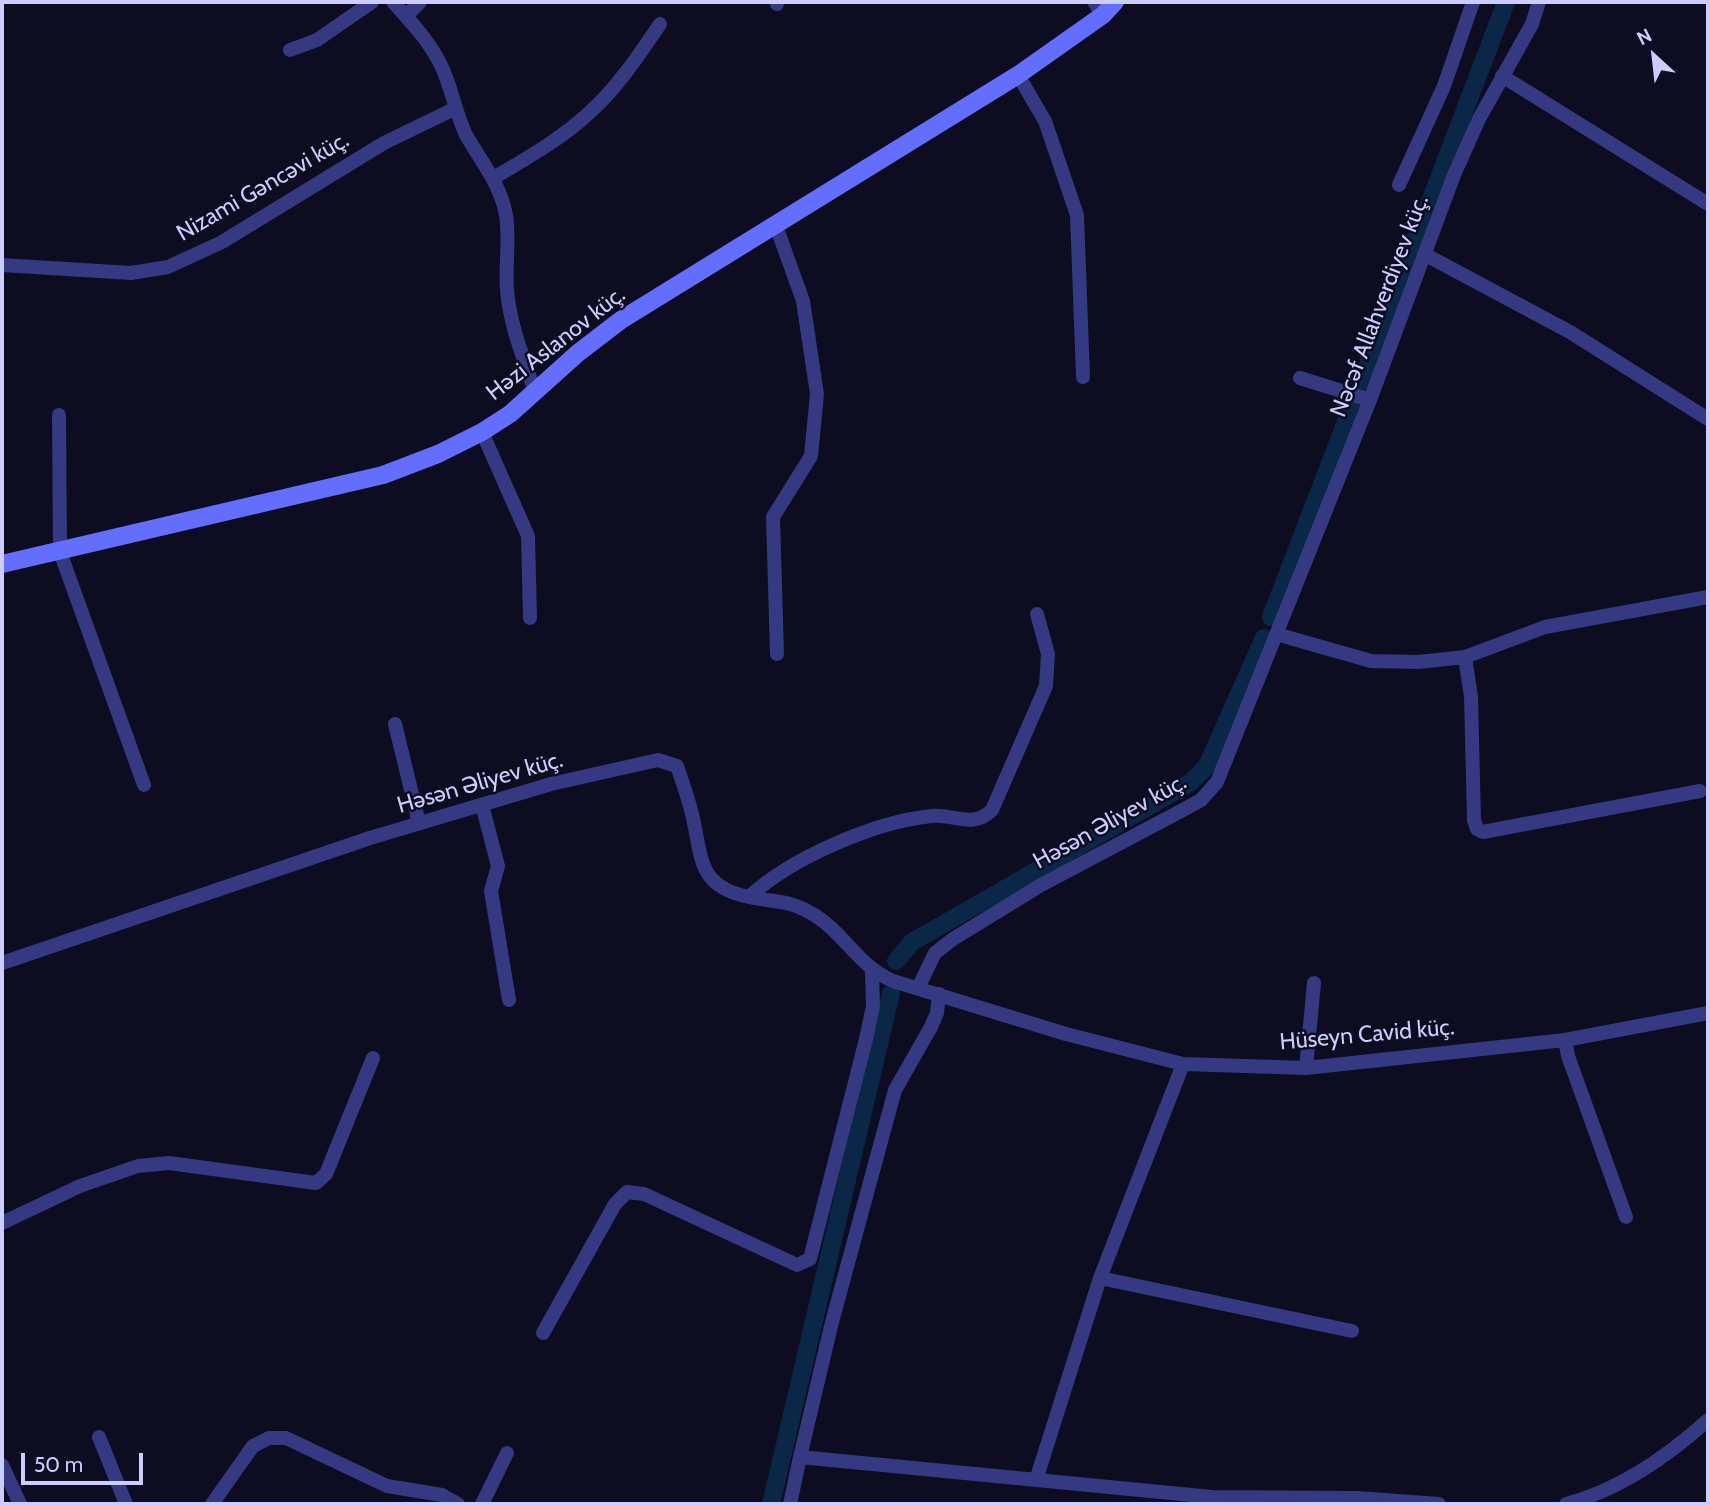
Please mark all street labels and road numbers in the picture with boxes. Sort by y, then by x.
street label: Nizami Gəncəvi küç. [172,126,354,248]
street label: Nəcəf Allahverdiyev küç. [1325,191,1435,421]
street label: Həzi Aslanov küç. [481,281,631,407]
street label: Həsən Əliyev küç. [394,746,566,820]
street label: Həsən Əliyev küç. [1029,769,1191,875]
street label: Hüseyn Cavid küç. [1278,1014,1456,1056]

